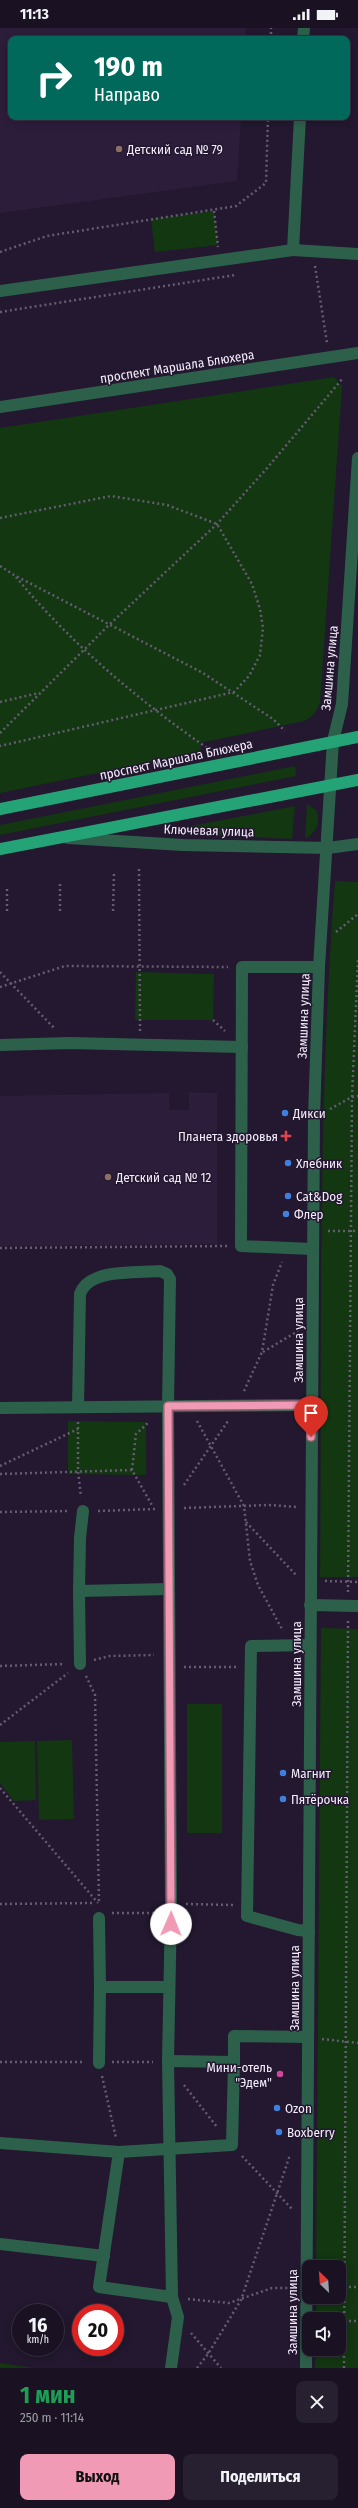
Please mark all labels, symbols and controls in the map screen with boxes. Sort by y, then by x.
text: 11:13 [20,5,49,23]
text: 190 m [94,50,163,83]
icon: right [28,52,80,104]
text: Направо [94,84,160,106]
place label: Детский сад № 79 [126,142,223,157]
marker: Детский сад № 79 [114,144,124,154]
street label: проспект Маршала Блюхера [99,347,255,386]
street label: Замшина улица [318,625,341,711]
street label: проспект Маршала Блюхера [98,736,254,783]
street label: Ключевая улица [163,821,254,840]
street label: Замшина улица [295,973,312,1059]
place label: Дикси [292,1106,326,1121]
marker: Дикси [280,1108,290,1118]
place label: Планета здоровья [178,1129,278,1144]
marker: Планета здоровья [281,1131,291,1141]
place label: Хлебник [296,1156,342,1171]
marker: Хлебник [283,1158,293,1168]
place label: Детский сад № 12 [115,1170,212,1185]
marker: Детский сад № 12 [103,1172,113,1182]
place label: Cat&Dog [296,1189,343,1204]
marker: Cat&Dog [283,1191,293,1201]
place label: Флер [294,1207,324,1222]
marker: Флер [281,1209,291,1219]
street label: Замшина улица [291,1297,306,1383]
pin [294,1396,328,1437]
icon: arrive [300,1402,322,1424]
street label: Замшина улица [289,1621,304,1707]
place label: Магнит [291,1766,332,1781]
marker: Магнит [278,1768,288,1778]
place label: Пятёрочка [291,1792,349,1807]
marker: Пятёрочка [278,1794,288,1804]
position arrow [150,1903,192,1945]
street label: Замшина улица [287,1945,302,2031]
place label: Мини-отель "Эдем" [207,2060,272,2090]
marker: Мини-отель "Эдем" [275,2069,285,2079]
place label: Ozon [285,2101,312,2116]
marker: Ozon [272,2103,282,2113]
place label: Boxberry [287,2125,335,2140]
marker: Boxberry [274,2127,284,2137]
north arrow [302,2260,346,2304]
map controls [302,2260,346,2356]
street label: Замшина улица [285,2269,300,2355]
speed limit sign: 20 [72,2304,124,2356]
button: sound [302,2312,346,2356]
text: 16 [29,2313,47,2337]
text: km/h [27,2334,49,2346]
text: 1 мин [20,2381,75,2409]
button: close [296,2381,338,2423]
text: 250 m · 11:14 [20,2410,84,2425]
button: Выход [20,2454,175,2500]
button: Поделиться [183,2454,338,2500]

